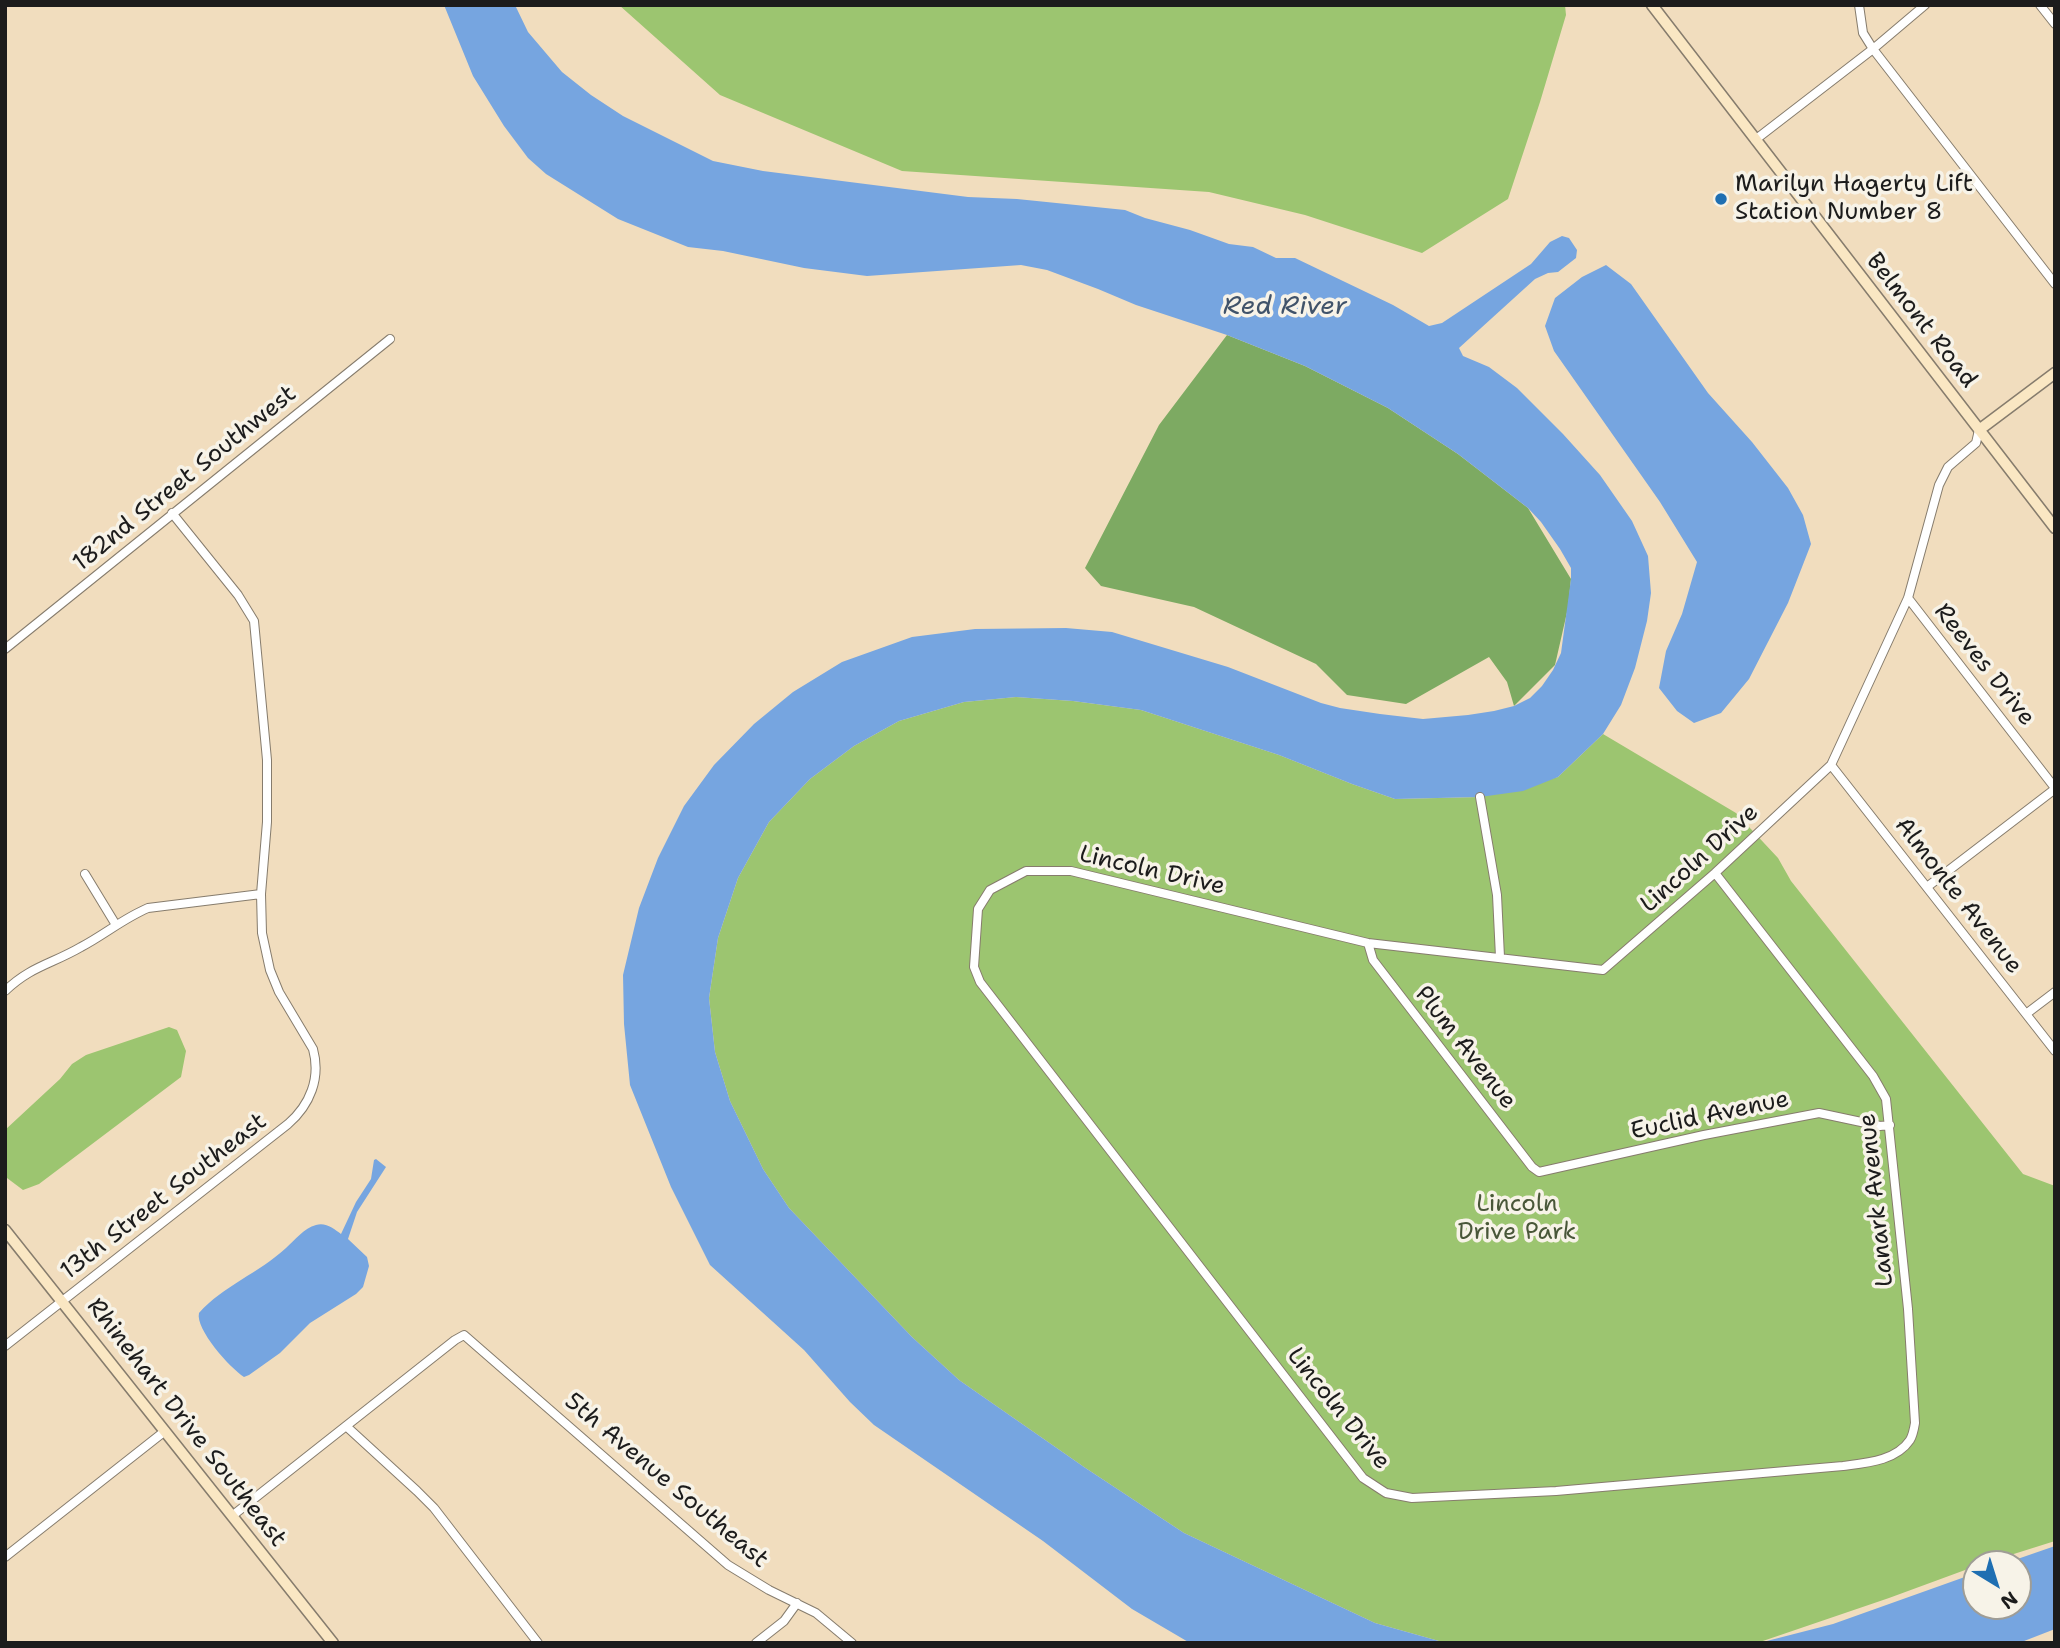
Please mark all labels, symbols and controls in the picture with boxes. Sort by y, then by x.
place label: Marilyn Hagerty Lift Station Number 8 [1735,171,1973,227]
marker: Marilyn Hagerty Lift Station Number 8 [1713,191,1729,207]
street label: Belmont Road [1859,248,1983,394]
water label: Red River [1223,291,1347,323]
street label: 182nd Street Southwest [67,380,303,578]
street label: Reeves Drive [1927,598,2041,732]
street label: Lincoln Drive [1635,799,1765,919]
street label: Almonte Avenue [1888,812,2028,980]
street label: Lincoln Drive [1076,840,1228,902]
street label: Plum Avenue [1408,981,1522,1115]
street label: Euclid Avenue [1628,1085,1792,1147]
street label: 13th Street Southeast [55,1108,273,1286]
street label: Lanark Avenue [1854,1112,1900,1288]
park label: Lincoln Drive Park [1458,1191,1576,1247]
street label: Rhinehart Drive Southeast [80,1293,292,1553]
street label: Lincoln Drive [1280,1342,1396,1476]
street label: 5th Avenue Southeast [558,1387,774,1575]
north arrow [1962,1550,2032,1620]
text: N [1995,1586,2023,1615]

